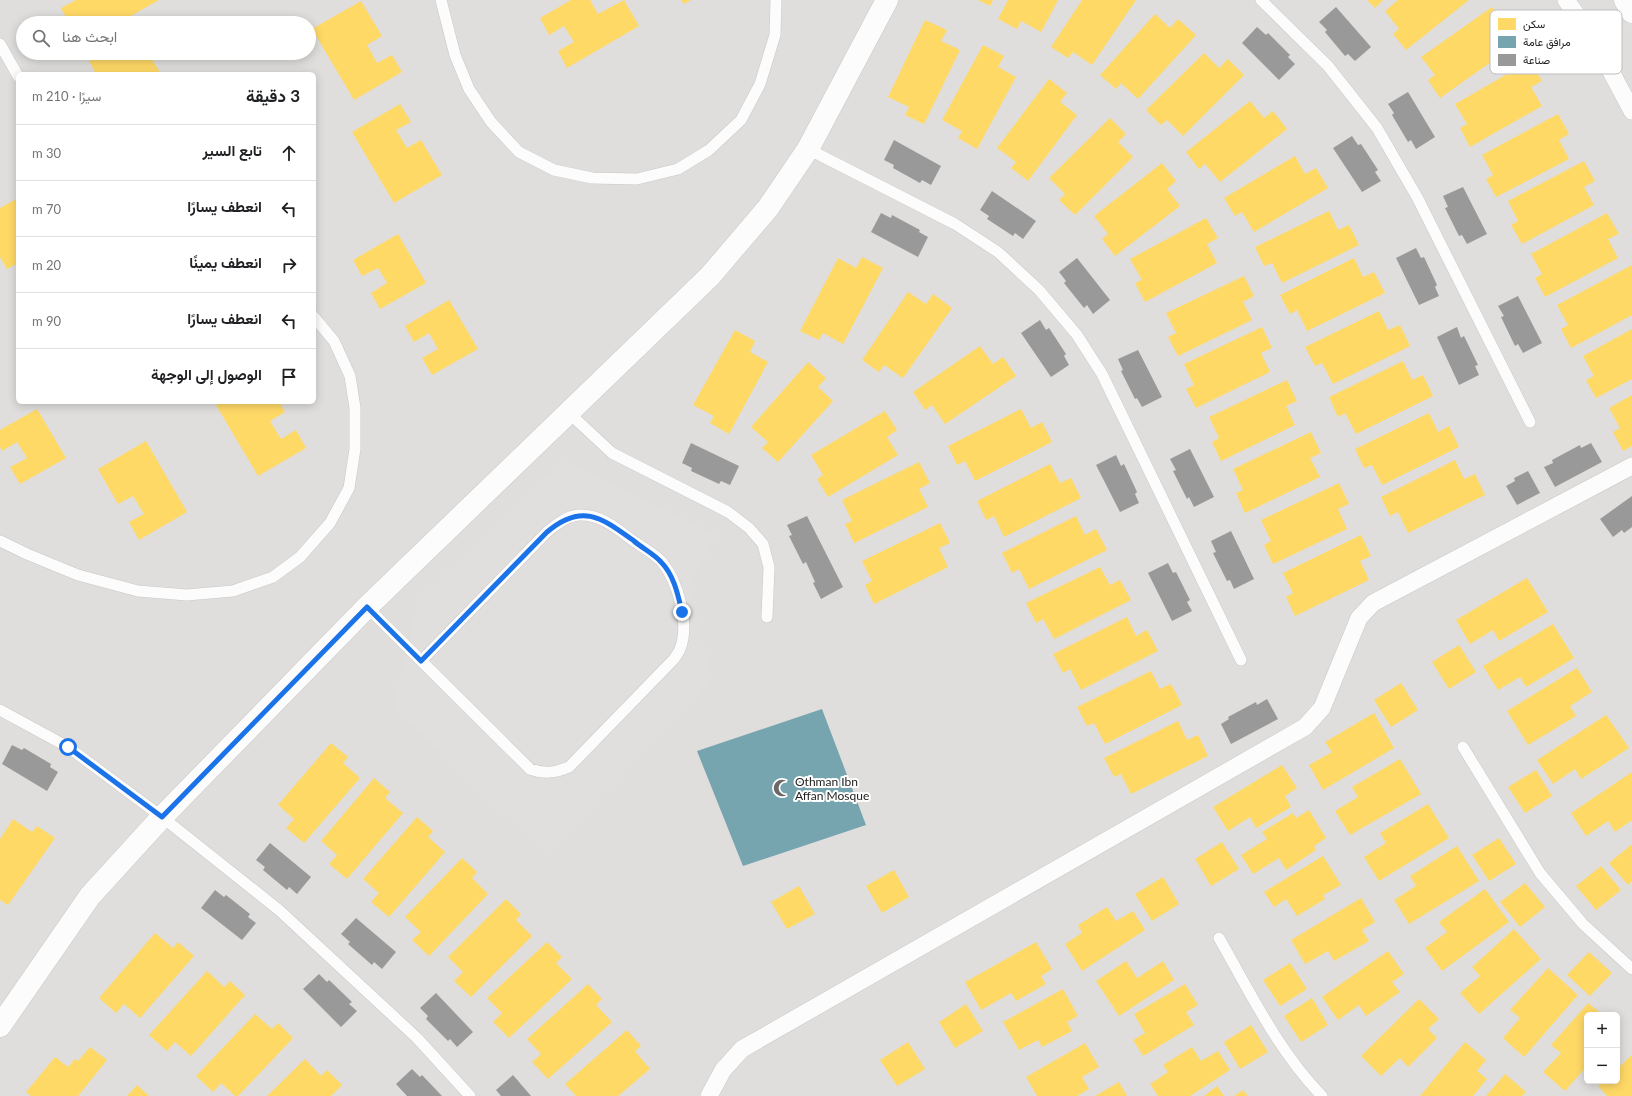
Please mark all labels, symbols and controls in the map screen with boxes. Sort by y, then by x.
legend [1490,10,1622,74]
search box [16,16,316,60]
text: سكن [1523,17,1546,31]
icon: search [30,27,52,49]
text: ابحث هنا [62,27,117,45]
text: مرافق عامة [1523,35,1571,49]
text: صناعة [1523,53,1550,66]
text: 3 دقيقة [246,85,300,106]
text: سيرًا · 210 m [32,88,101,104]
text: تابع السير [202,141,262,159]
icon: ahead [278,142,300,164]
text: 30 m [32,145,61,161]
text: انعطف يسارًا [187,197,262,215]
icon: left [278,198,300,220]
text: 70 m [32,201,61,217]
text: انعطف يمينًا [189,253,262,271]
icon: right [278,254,300,276]
text: 20 m [32,257,61,273]
text: انعطف يسارًا [187,309,262,327]
icon: left [278,310,300,332]
text: 90 m [32,313,61,329]
text: الوصول إلى الوجهة [151,365,262,383]
icon: arrive [278,366,300,388]
route end [673,603,691,621]
route start [59,738,77,756]
place label: Othman Ibn Affan Mosque [795,774,869,803]
mosque icon: Othman Ibn Affan Mosque [772,778,792,798]
map controls [1584,1012,1620,1084]
button: + [1584,1012,1620,1048]
button: − [1584,1048,1620,1084]

